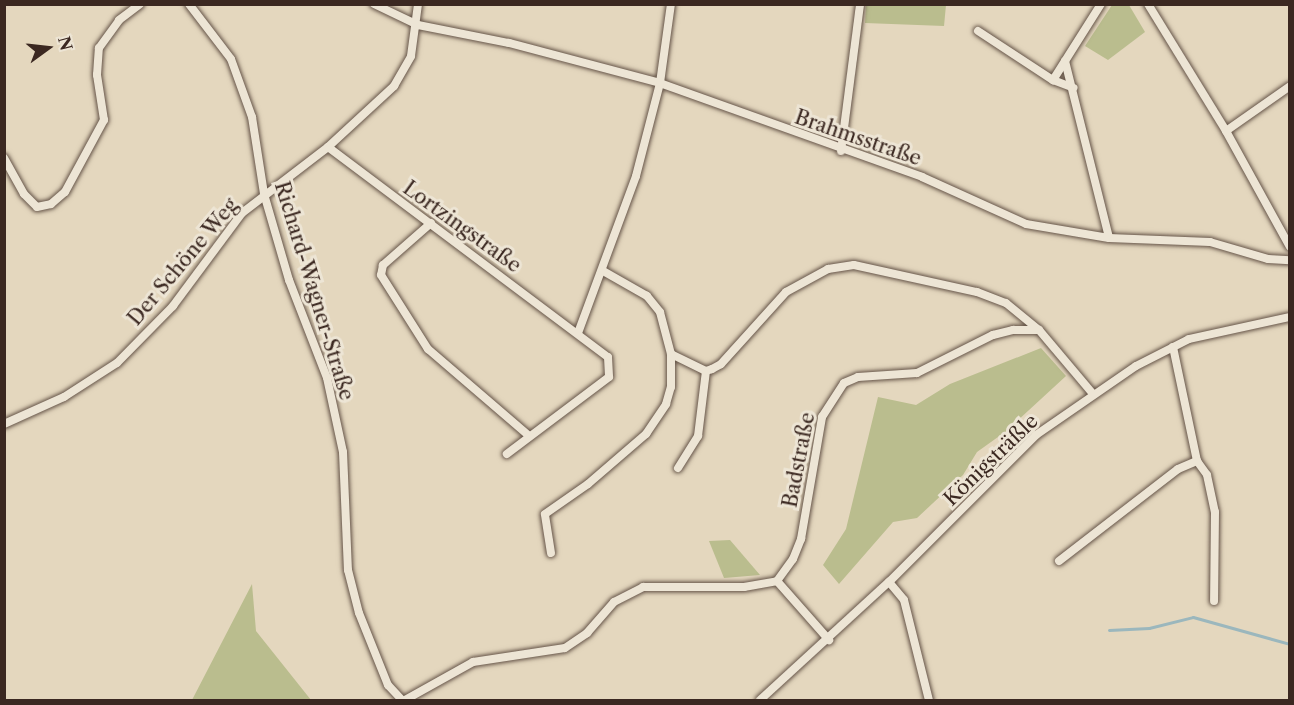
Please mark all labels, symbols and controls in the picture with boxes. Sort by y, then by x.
north arrow [18,18,78,78]
text: N [54,34,77,53]
street label: Brahmsstraße [792,105,924,171]
street label: Lortzingstraße [398,176,526,278]
street label: Richard-Wagner-Straße [269,179,359,403]
street label: Der Schöne Weg [123,193,243,331]
street label: Königsträßle [939,409,1043,511]
street label: Badstraße [778,410,820,510]

